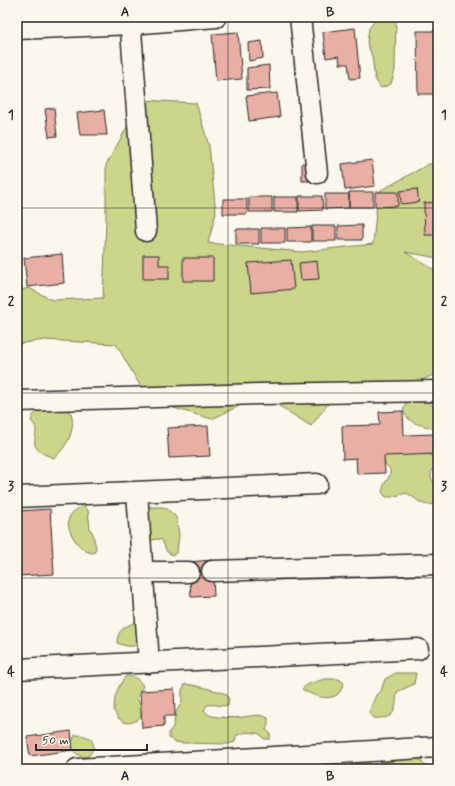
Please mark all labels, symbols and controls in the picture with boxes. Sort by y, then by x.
text: A [121,4,129,21]
text: B [326,4,335,21]
text: 1 [8,107,14,124]
text: 1 [441,107,447,124]
text: 2 [8,293,15,310]
text: 2 [441,293,448,310]
text: 3 [8,478,14,495]
text: 3 [441,478,447,495]
text: 4 [7,664,15,681]
text: 4 [440,664,448,681]
scale bar [36,726,147,752]
text: 50 m [42,733,69,749]
text: A [121,768,129,785]
text: B [326,768,335,785]

